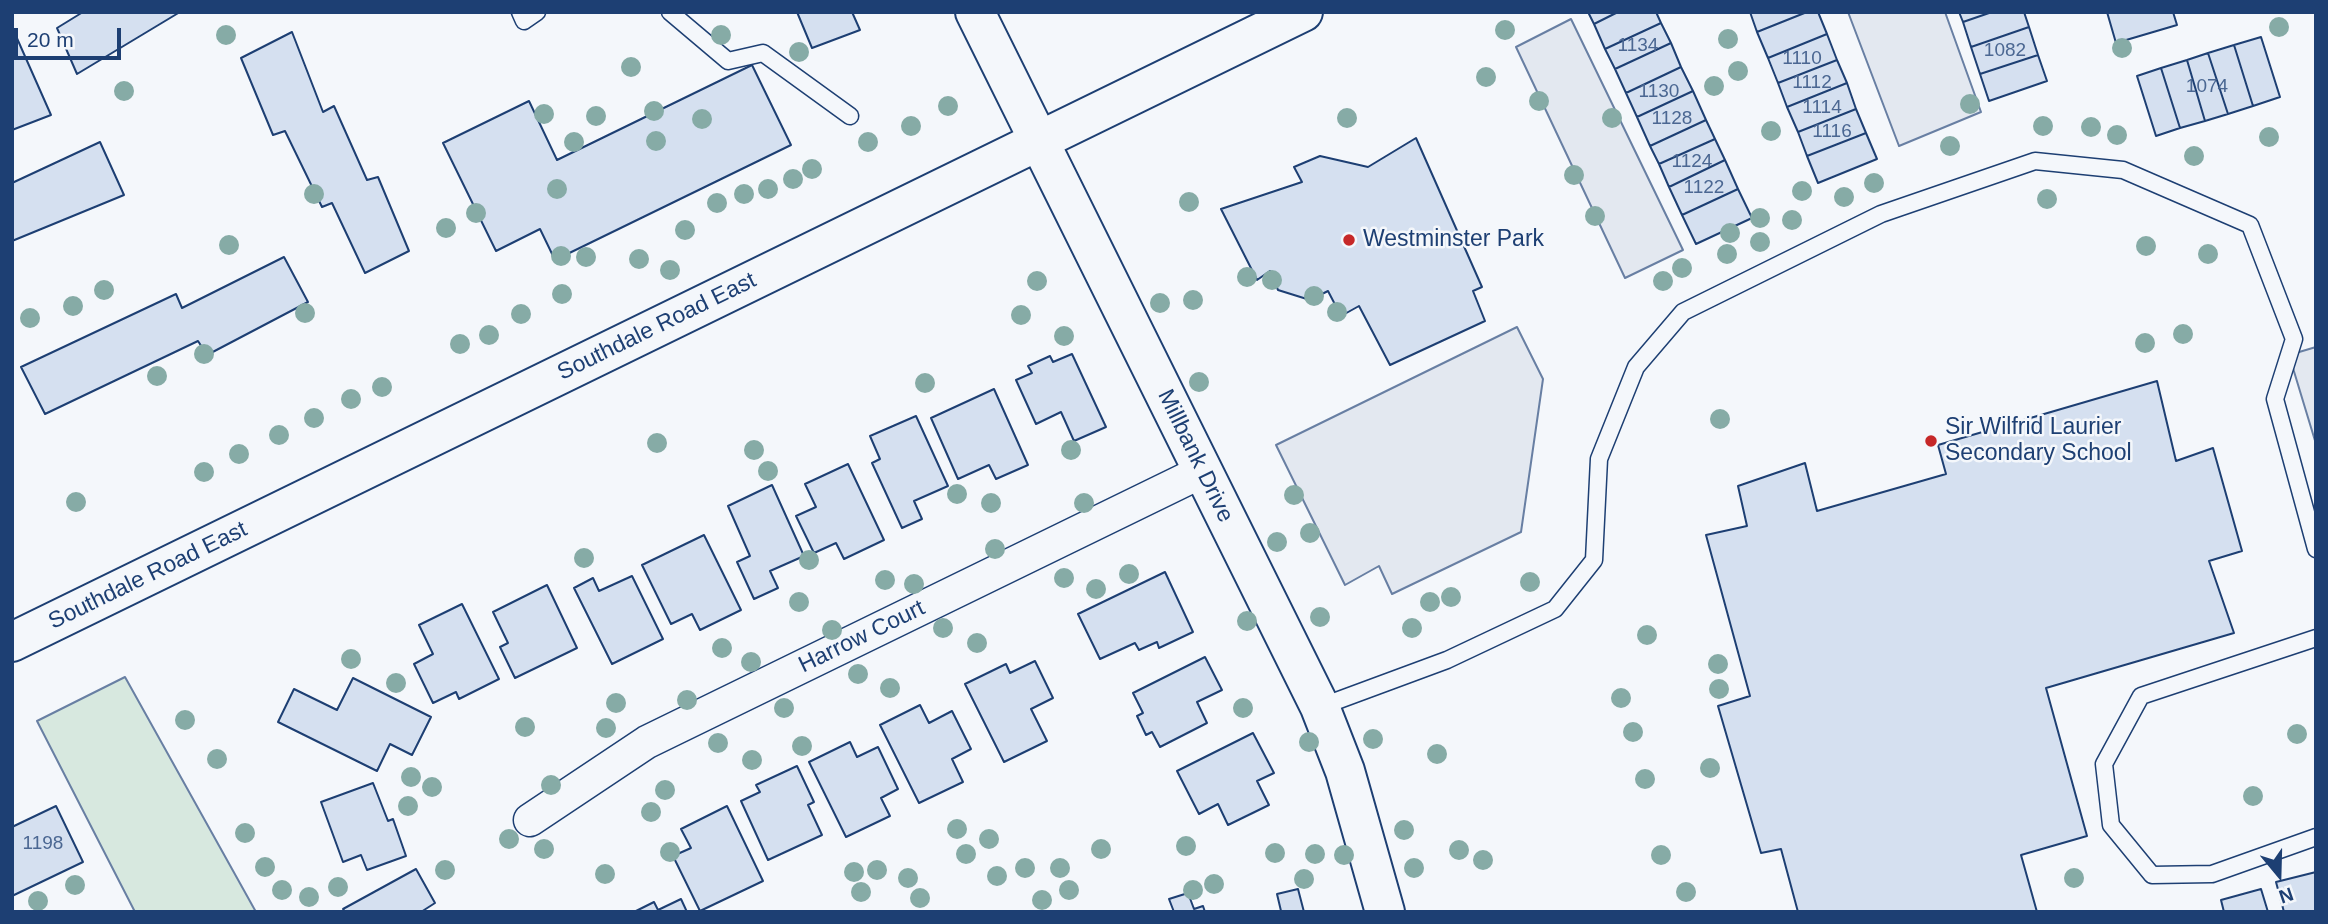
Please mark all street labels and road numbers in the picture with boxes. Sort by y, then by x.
street label: Southdale Road East [553,267,761,387]
street label: Millbank Drive [1151,385,1239,527]
street label: Southdale Road East [44,516,252,636]
street label: Harrow Court [794,595,930,679]

